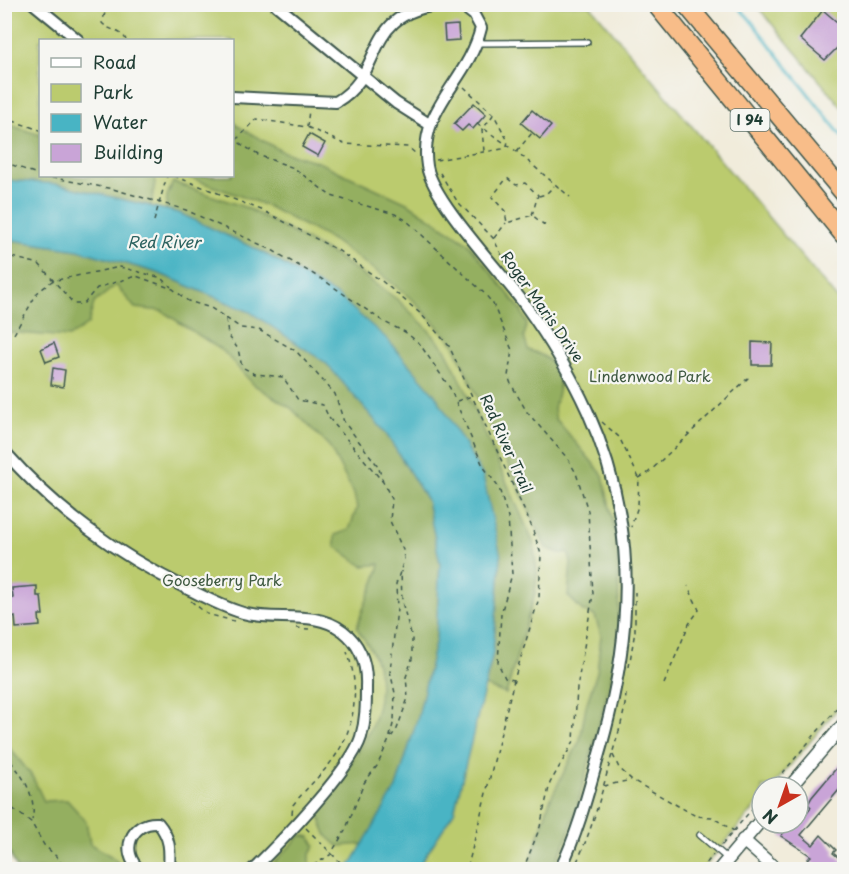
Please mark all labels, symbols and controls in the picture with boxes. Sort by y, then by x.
legend [39,39,234,177]
text: Road [93,48,137,75]
text: Park [93,78,133,105]
text: Water [93,108,148,135]
road number: I 94 [730,109,770,131]
text: Building [93,138,163,165]
water label: Red River [128,229,203,253]
street label: Roger Maris Drive [496,246,590,366]
park label: Lindenwood Park [589,364,711,387]
street label: Red River Trail [475,390,539,497]
park label: Gooseberry Park [162,568,282,591]
north arrow [750,775,810,835]
text: N [757,804,782,831]

